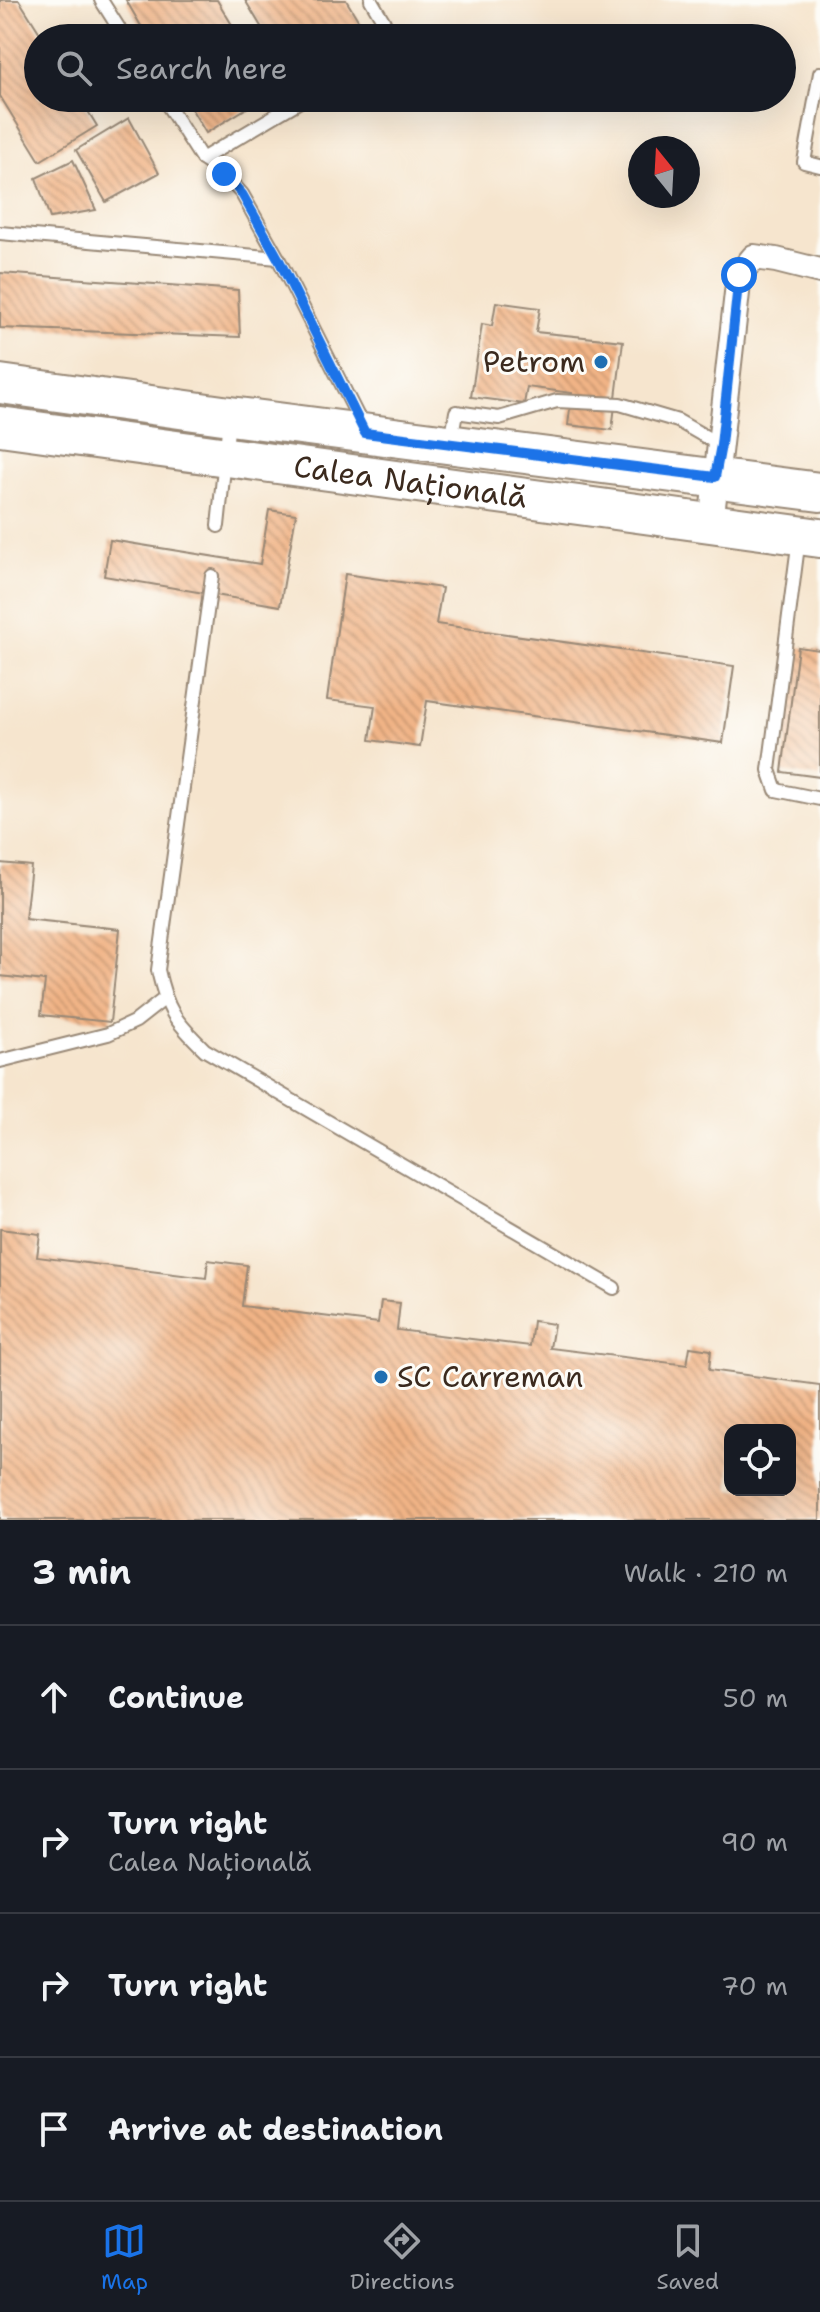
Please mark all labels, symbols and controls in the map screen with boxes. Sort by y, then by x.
search box [24,24,796,112]
icon: search [52,46,96,90]
text: Search here [116,48,287,89]
north arrow [628,136,700,208]
route end [206,156,242,192]
route start [721,257,757,293]
place label: Petrom [483,341,585,382]
marker: Petrom [592,353,610,371]
street label: Calea Națională [291,445,530,518]
place label: SC Carreman [397,1356,583,1397]
marker: SC Carreman [372,1368,390,1386]
map controls [724,1424,796,1496]
button: locate [724,1424,796,1496]
text: 3 min [32,1549,131,1595]
text: Walk · 210 m [624,1555,788,1590]
icon: ahead [32,1675,76,1719]
text: Continue [108,1677,244,1718]
text: 50 m [723,1680,788,1715]
text: Turn right [108,1803,267,1844]
icon: right [32,1819,76,1863]
text: 90 m [721,1824,788,1859]
text: Calea Națională [108,1844,312,1879]
icon: right [32,1963,76,2007]
text: Turn right [108,1965,267,2006]
text: 70 m [721,1968,788,2003]
icon: arrive [32,2107,76,2151]
text: Arrive at destination [108,2109,443,2150]
tab: Map [101,2219,148,2296]
tab: Directions [350,2219,455,2296]
tab: Saved [657,2219,719,2296]

